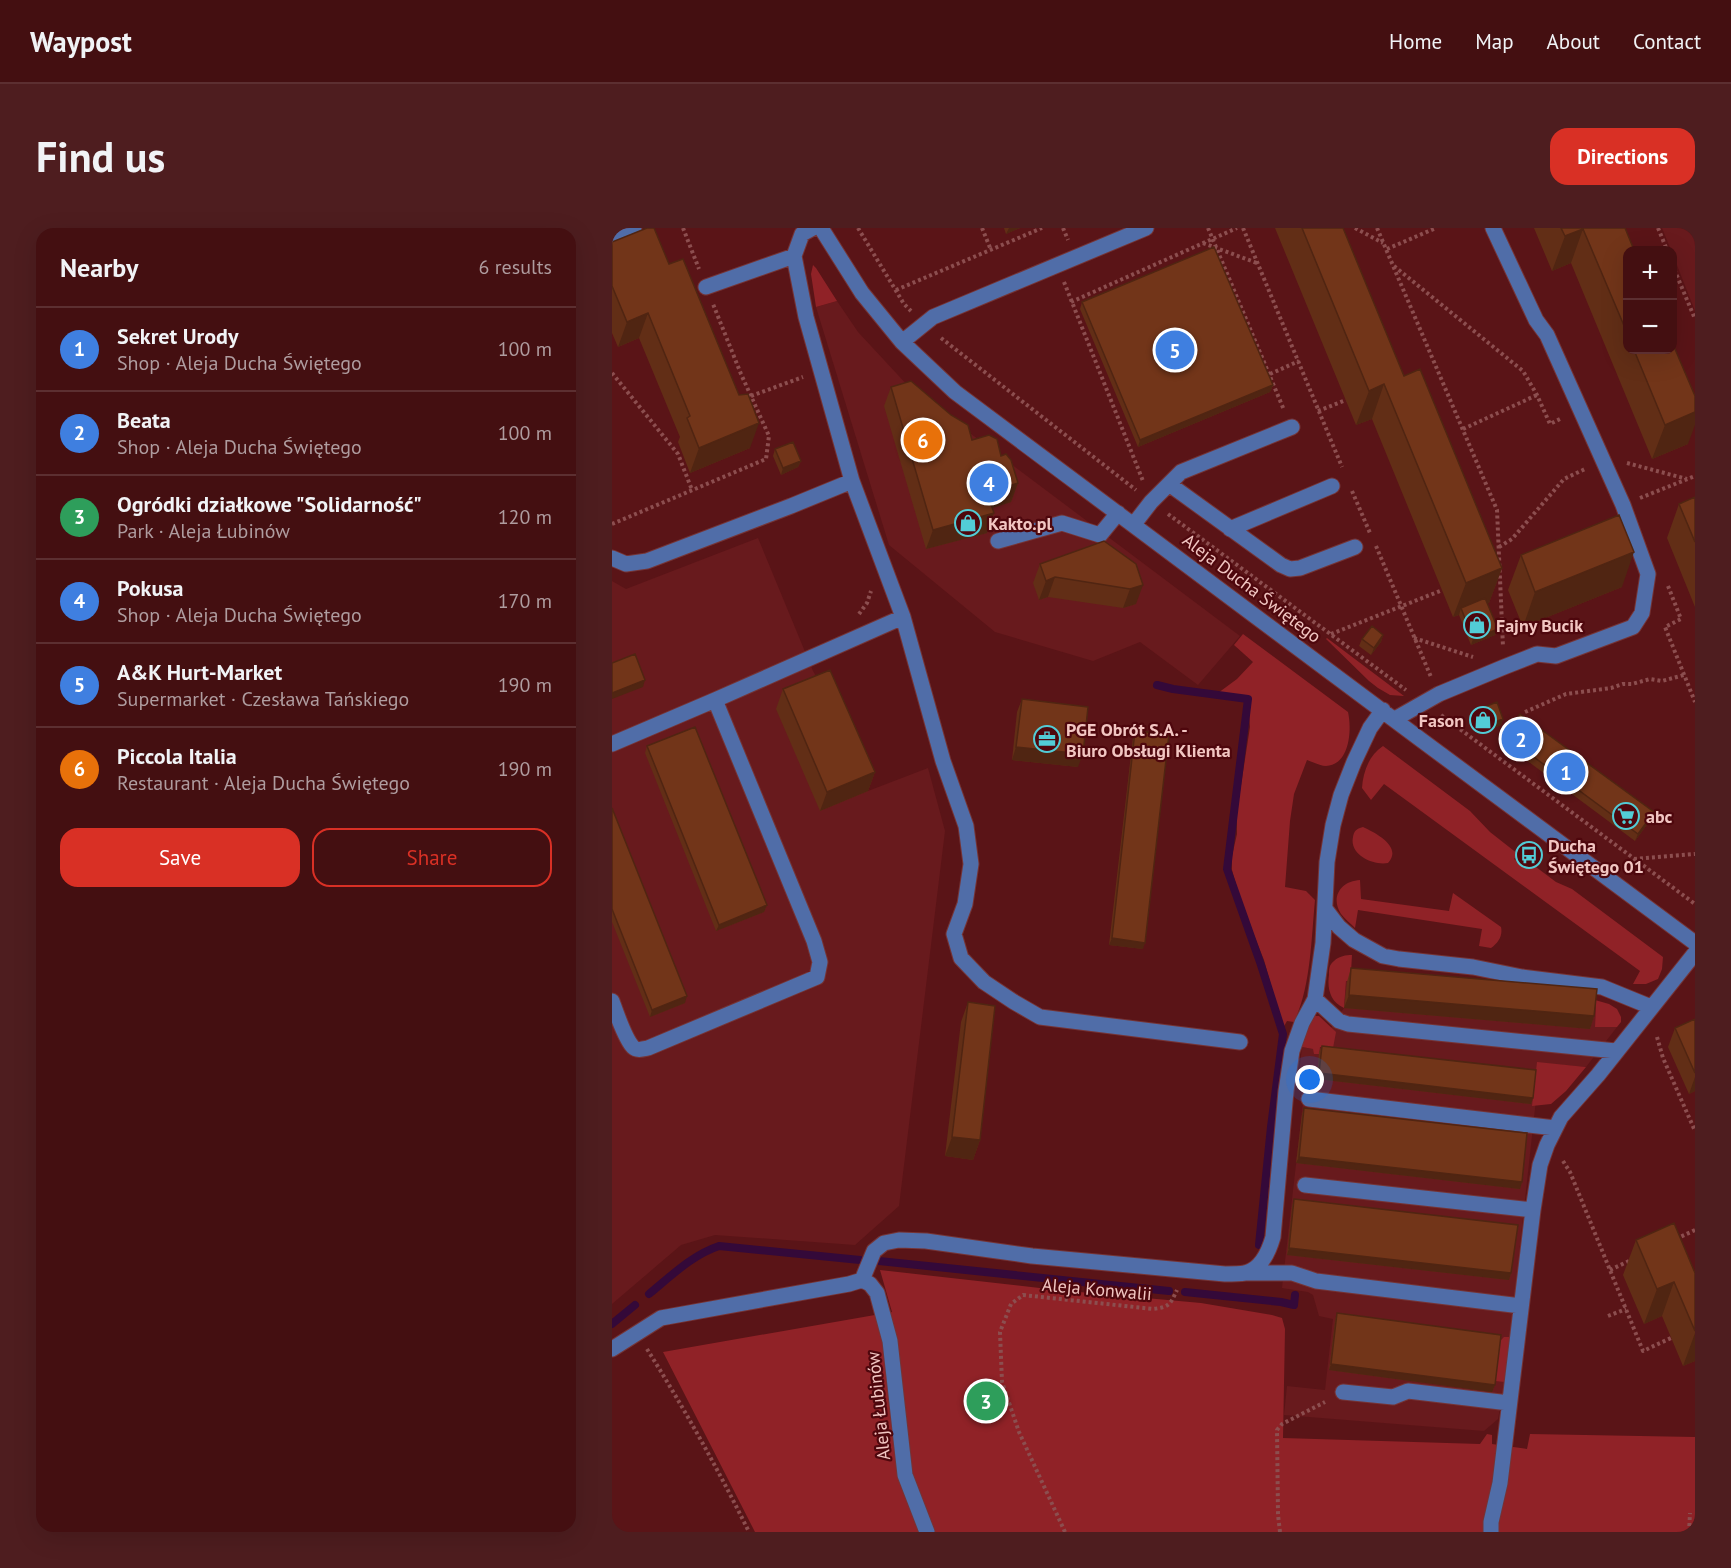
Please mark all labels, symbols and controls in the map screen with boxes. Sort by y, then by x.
text: Waypost [30,23,132,60]
text: Home [1389,28,1442,55]
text: Map [1475,28,1514,55]
text: About [1547,28,1600,55]
text: Contact [1633,28,1701,55]
button: Directions [1550,128,1695,185]
text: Find us [36,129,165,184]
map controls [1623,246,1677,354]
button: + [1623,246,1677,300]
text: Nearby [60,251,138,284]
text: 6 results [479,254,552,280]
button: − [1623,300,1677,354]
text: Sekret Urody [117,322,239,350]
pin: 5 [1156,328,1194,372]
text: 1 [74,336,85,362]
text: 100 m [498,336,552,362]
text: Shop · Aleja Ducha Świętego [117,350,362,376]
text: Beata [117,406,171,434]
pin: 6 [904,418,942,462]
text: 2 [74,420,85,446]
text: 100 m [498,420,552,446]
text: Shop · Aleja Ducha Świętego [117,434,362,460]
pin: 4 [970,460,1009,506]
text: Ogródki działkowe "Solidarność" [117,490,422,518]
text: 3 [74,504,85,530]
text: 120 m [498,504,552,530]
shop icon: Kakto.pl [953,508,983,538]
place label: Kakto.pl [988,512,1052,535]
text: Park · Aleja Łubinów [117,518,290,544]
street label: Aleja Ducha Świętego [1178,528,1326,648]
text: Pokusa [117,574,183,602]
text: 4 [74,588,85,614]
text: 170 m [498,588,552,614]
text: Shop · Aleja Ducha Świętego [117,602,362,628]
shop icon: Fajny Bucik [1462,610,1492,640]
place label: Fajny Bucik [1496,614,1583,637]
text: A&K Hurt-Market [117,658,282,686]
text: 5 [74,672,85,698]
text: 190 m [498,672,552,698]
text: Supermarket · Czesława Tańskiego [117,686,409,712]
shop icon: Fason [1468,705,1498,735]
place label: Fason [1419,709,1464,732]
pin: 2 [1502,716,1540,762]
place label: PGE Obrót S.A. - Biuro Obsługi Klienta [1066,718,1231,762]
office icon: PGE Obrót S.A. - Biuro Obsługi Klienta [1032,724,1062,754]
text: Piccola Italia [117,742,237,770]
pin: 1 [1546,750,1586,794]
text: 6 [74,756,85,782]
text: 190 m [498,756,552,782]
text: Restaurant · Aleja Ducha Świętego [117,770,410,796]
supermarket icon: abc [1611,801,1641,831]
place label: abc [1646,805,1673,828]
button: Save [60,828,300,887]
button: Share [312,828,552,887]
place label: Ducha Świętego 01 [1548,834,1644,878]
bus stop icon: Ducha Świętego 01 [1514,840,1544,870]
your location [1295,1065,1324,1094]
street label: Aleja Konwalii [1041,1273,1153,1305]
street label: Aleja Łubinów [861,1350,895,1461]
pin: 3 [966,1378,1006,1424]

